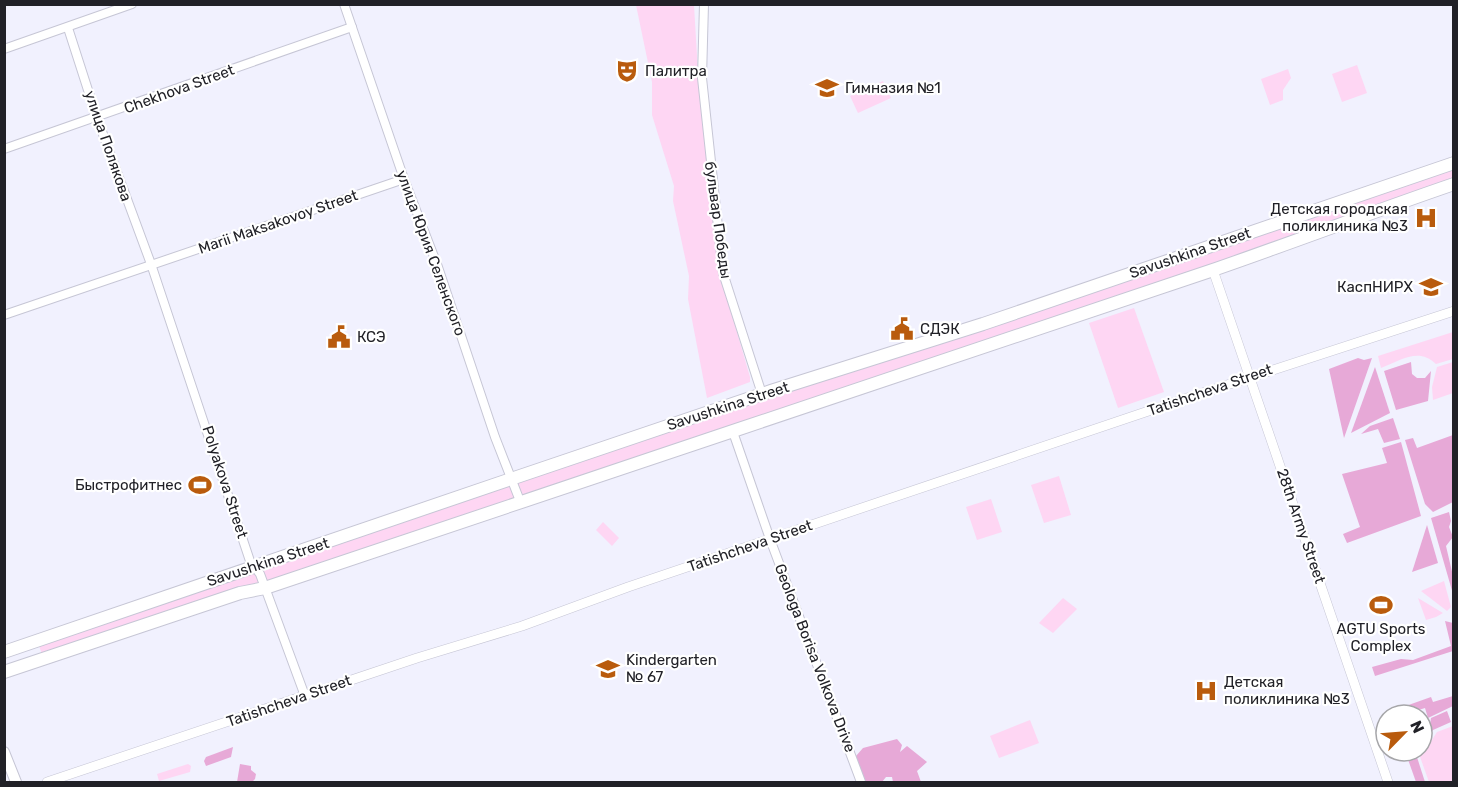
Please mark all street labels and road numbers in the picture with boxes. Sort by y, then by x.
street label: Chekhova Street [121,61,237,117]
street label: улица Полякова [81,88,135,204]
street label: бульвар Победы [701,160,735,280]
street label: улица Юрия Селенского [393,168,469,338]
street label: Marii Maksakovoy Street [196,186,360,258]
street label: Savushkina Street [1127,224,1253,282]
street label: Tatishcheva Street [1145,360,1275,420]
street label: Savushkina Street [665,378,791,434]
street label: Polyakova Street [198,424,252,541]
street label: 28th Army Street [1273,466,1329,586]
street label: Tatishcheva Street [685,516,815,576]
street label: Savushkina Street [205,534,331,590]
street label: Geologa Borisa Volkova Drive [771,561,859,755]
street label: Tatishcheva Street [224,671,354,731]

